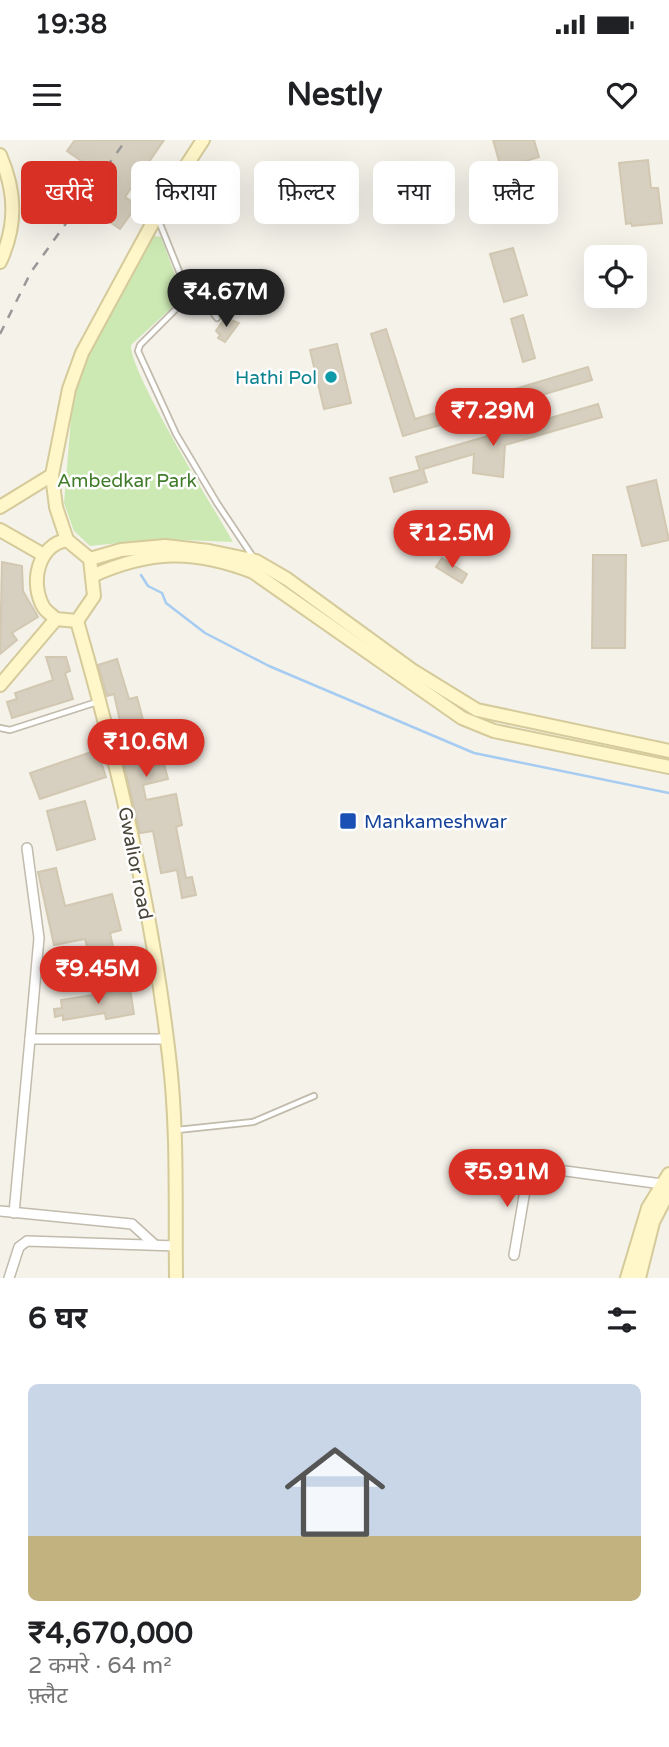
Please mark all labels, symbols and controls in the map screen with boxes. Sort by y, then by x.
text: 19:38 [35,9,107,40]
icon: menu [28,76,66,114]
text: Nestly [287,76,382,114]
icon: heart [603,76,641,114]
chip: खरीदें [21,161,117,224]
chip: किराया [131,161,240,224]
chip: फ़िल्टर [254,161,359,224]
chip: नया [373,161,455,224]
chip: फ़्लैट [469,161,558,224]
map controls [584,245,647,308]
button: locate [584,245,647,308]
pin: ₹4.67M [169,270,283,329]
text: ₹4.67M [184,278,269,306]
place label: Hathi Pol [235,367,317,389]
marker: Hathi Pol [323,369,339,385]
pin: ₹7.29M [436,388,550,448]
text: ₹7.29M [451,397,535,425]
park label: Ambedkar Park [57,470,197,492]
pin: ₹12.5M [395,510,509,570]
text: ₹12.5M [410,519,495,547]
pin: ₹10.6M [89,720,203,779]
text: ₹10.6M [104,728,189,756]
street label: Gwalior road [113,805,157,921]
marker: Mankameshwar [338,811,358,831]
place label: Mankameshwar [364,811,508,833]
pin: ₹9.45M [41,946,155,1006]
text: ₹9.45M [56,955,140,983]
pin: ₹5.91M [450,1150,564,1209]
text: ₹5.91M [465,1158,549,1186]
text: 6 घर [28,1300,87,1337]
icon: filters [603,1301,641,1339]
icon: home [272,1429,398,1555]
text: ₹4,670,000 [28,1615,193,1652]
text: 2 कमरे · 64 m² [28,1652,172,1680]
text: फ़्लैट [28,1682,68,1710]

